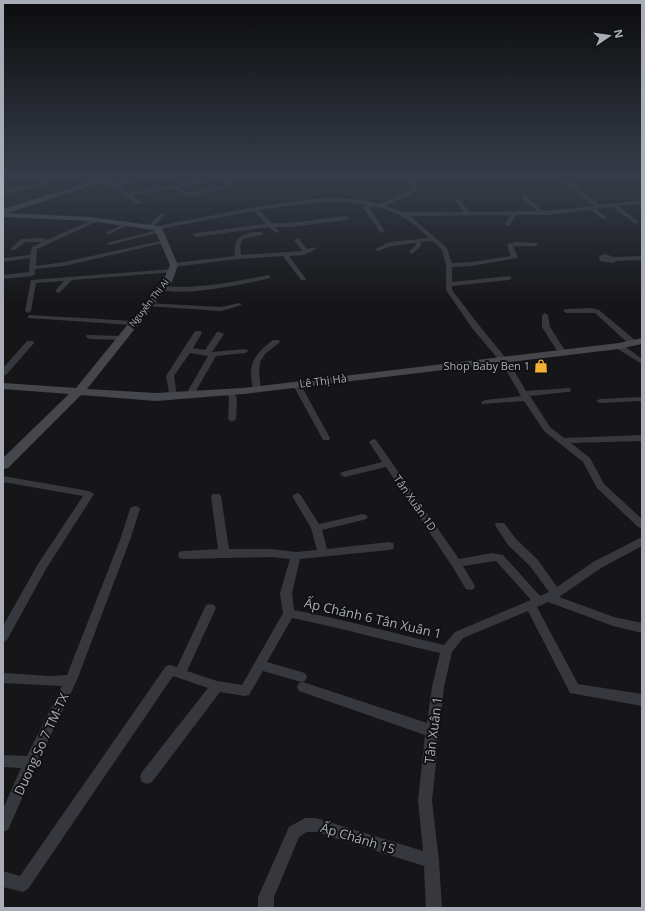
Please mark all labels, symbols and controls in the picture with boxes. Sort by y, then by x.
north arrow [589,16,629,56]
text: N [611,28,628,40]
street label: Nguyễn Thị Ai [126,276,171,329]
place label: Shop Baby Ben 1 [444,358,530,373]
shop icon: Shop Baby Ben 1 [533,358,549,374]
street label: Lê Thị Hà [298,370,347,391]
street label: Tân Xuân 1D [391,472,440,534]
street label: Ấp Chánh 6 Tân Xuân 1 [303,593,443,643]
street label: Duong So 7 TM-TX [9,690,73,798]
street label: Tân Xuân 1 [420,696,446,764]
street label: Ấp Chánh 15 [318,818,398,858]

